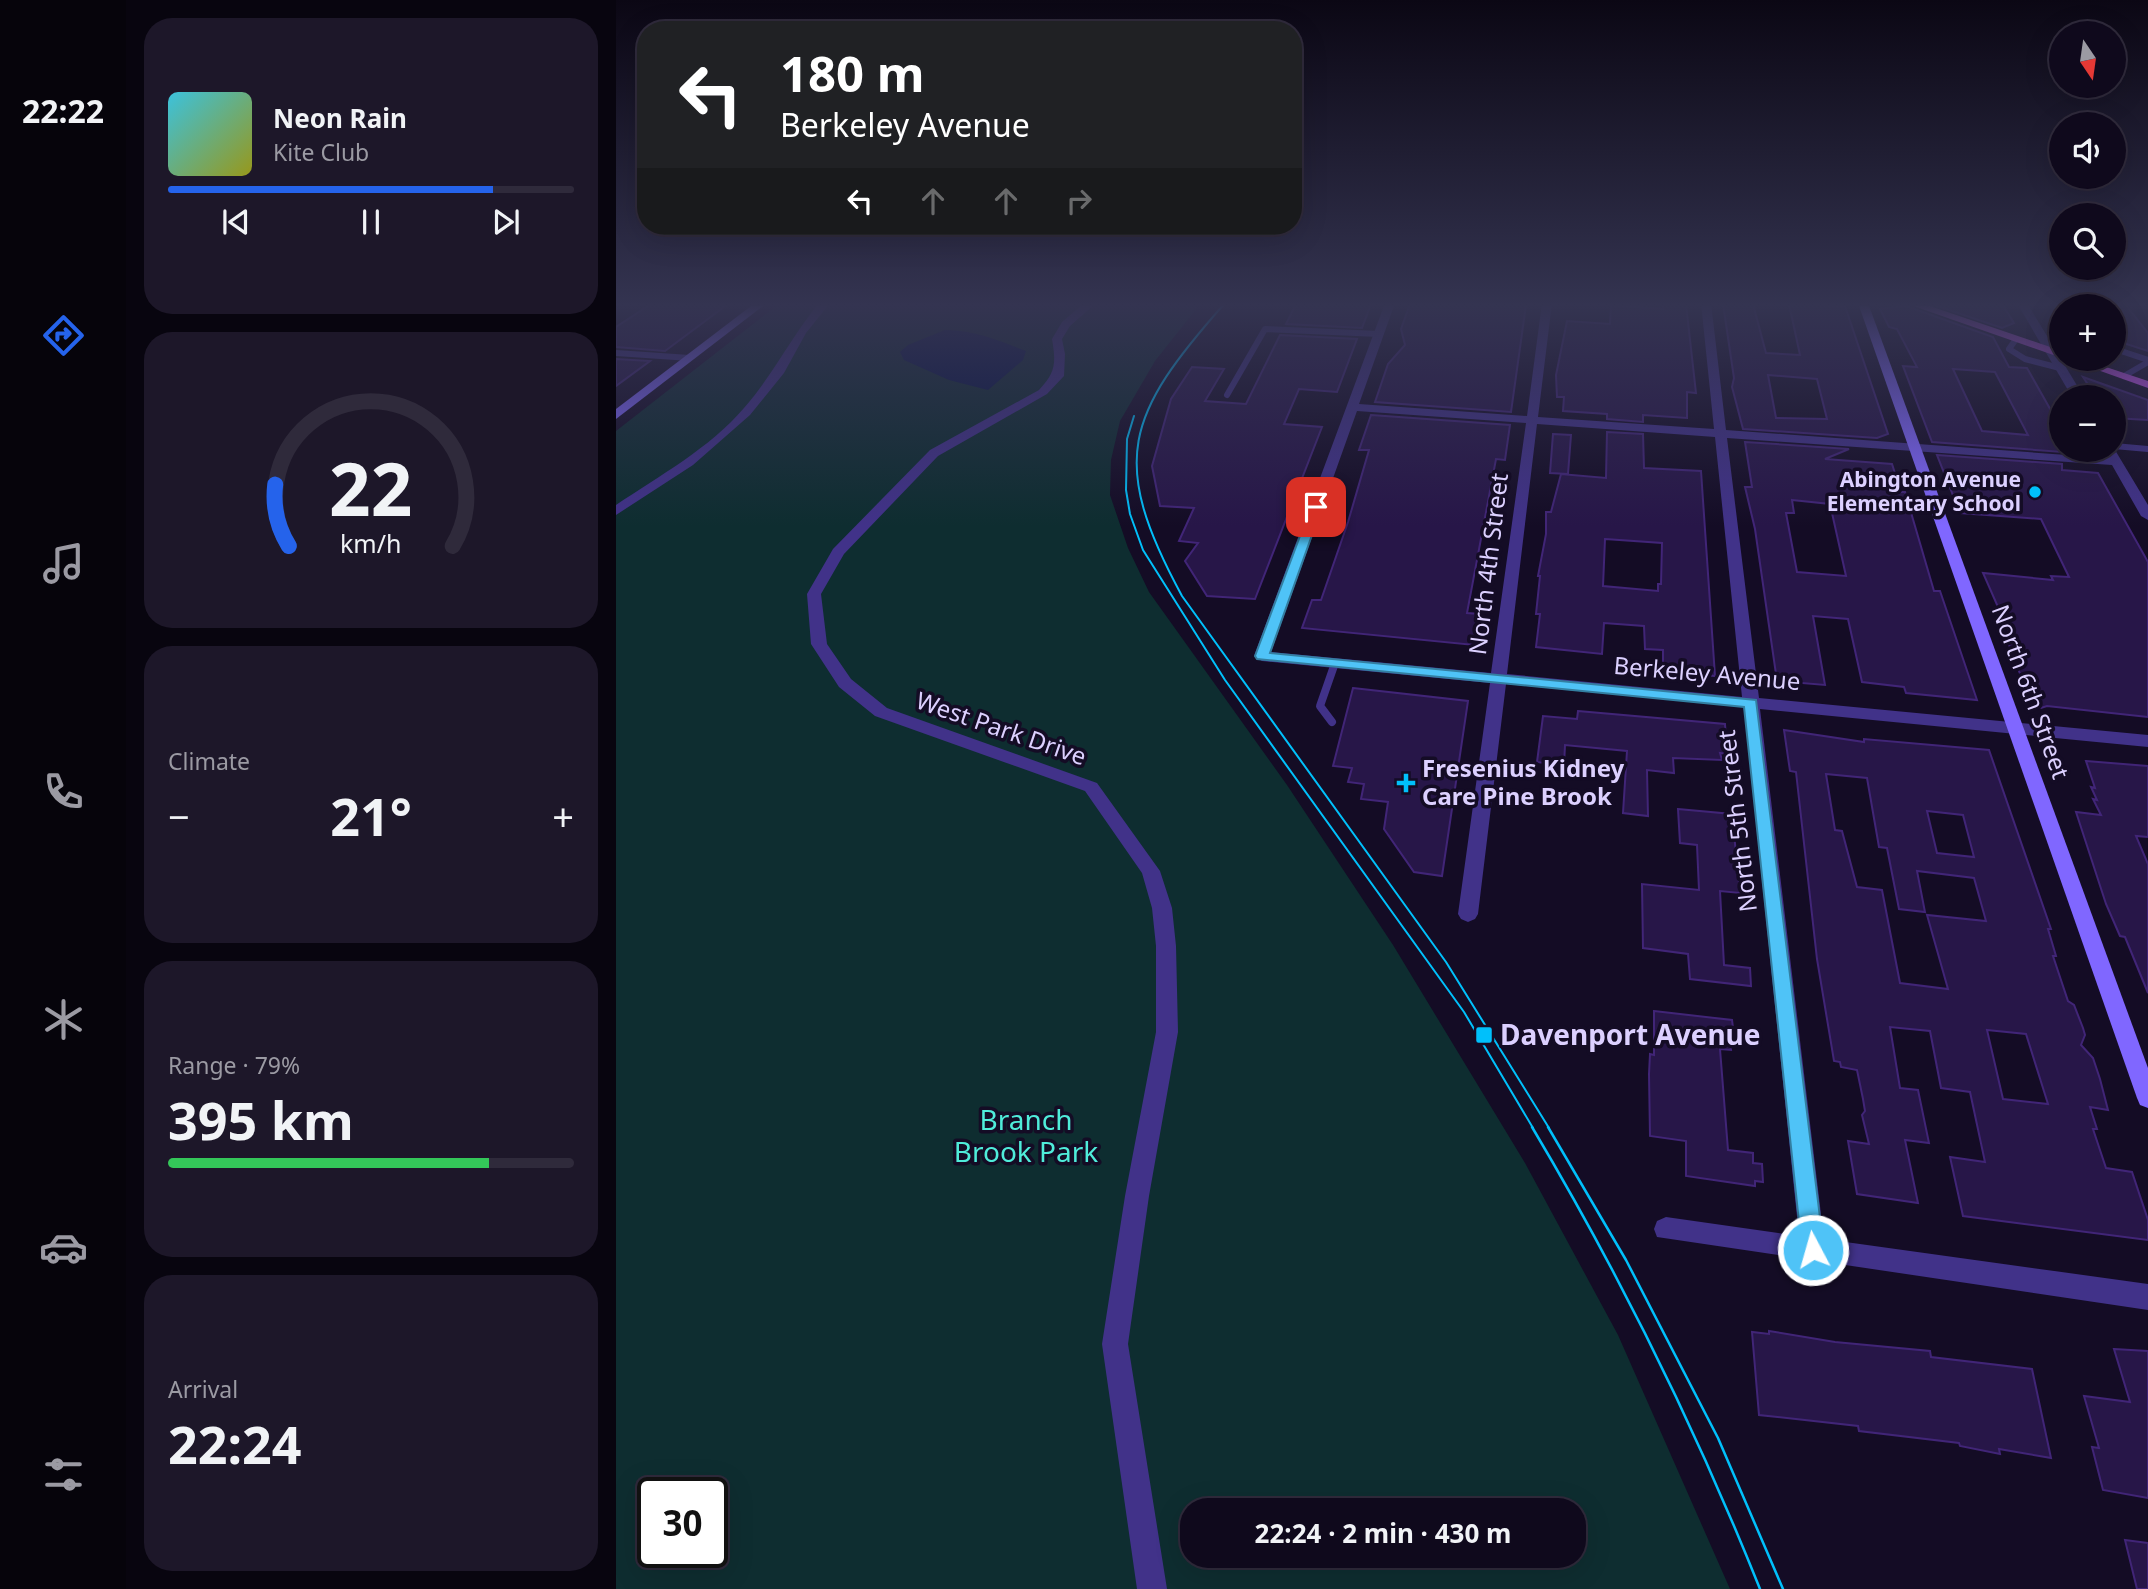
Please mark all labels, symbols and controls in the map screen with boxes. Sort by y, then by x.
north arrow [2049,21,2126,98]
map controls [2049,21,2126,462]
text: 180 m [780,40,925,106]
icon: left [665,49,756,140]
text: 22:22 [22,89,104,132]
text: Neon Rain [273,100,407,136]
text: Berkeley Avenue [780,103,1030,146]
button: sound [2049,112,2126,189]
text: Kite Club [273,136,369,168]
icon: left [841,182,879,220]
icon: ahead [914,182,952,220]
icon: ahead [987,182,1025,220]
icon: right [1060,182,1098,220]
icon: previous [217,203,255,241]
icon: pause [352,203,390,241]
icon: next [487,203,525,241]
button: search [2049,203,2126,280]
button: + [2049,294,2126,371]
icon: directions [39,311,88,360]
button: − [2049,385,2126,462]
text: 22 [329,439,413,538]
place label: Abington Avenue Elementary School [1827,465,2021,517]
street label: North 4th Street [1460,471,1515,657]
pin [1286,477,1346,537]
marker: Abington Avenue Elementary School [2027,484,2043,500]
icon: arrive [1297,488,1335,526]
text: km/h [340,526,402,560]
icon: music [39,539,88,588]
street label: North 6th Street [1985,600,2078,783]
street label: Berkeley Avenue [1612,648,1802,697]
street label: West Park Drive [912,683,1091,772]
street label: North 5th Street [1709,728,1764,914]
text: Climate [168,745,250,777]
place label: Fresenius Kidney Care Pine Brook [1422,751,1625,812]
icon: phone [39,767,88,816]
marker: Fresenius Kidney Care Pine Brook [1396,773,1416,793]
text: 21° [330,780,412,851]
text: − [168,790,190,842]
text: + [552,790,574,842]
icon: climate [39,995,88,1044]
place label: Davenport Avenue [1500,1015,1761,1053]
marker: Davenport Avenue [1474,1025,1494,1045]
text: Range · 79% [168,1049,300,1081]
text: 395 km [168,1084,354,1155]
park label: Branch Brook Park [954,1100,1098,1170]
position arrow [1776,1213,1850,1287]
icon: car [39,1223,88,1272]
text: Arrival [168,1373,238,1405]
text: 22:24 [168,1408,302,1479]
icon: filters [39,1450,88,1499]
speed limit sign: 30 [637,1477,728,1568]
text: 22:24 · 2 min · 430 m [1255,1515,1511,1551]

